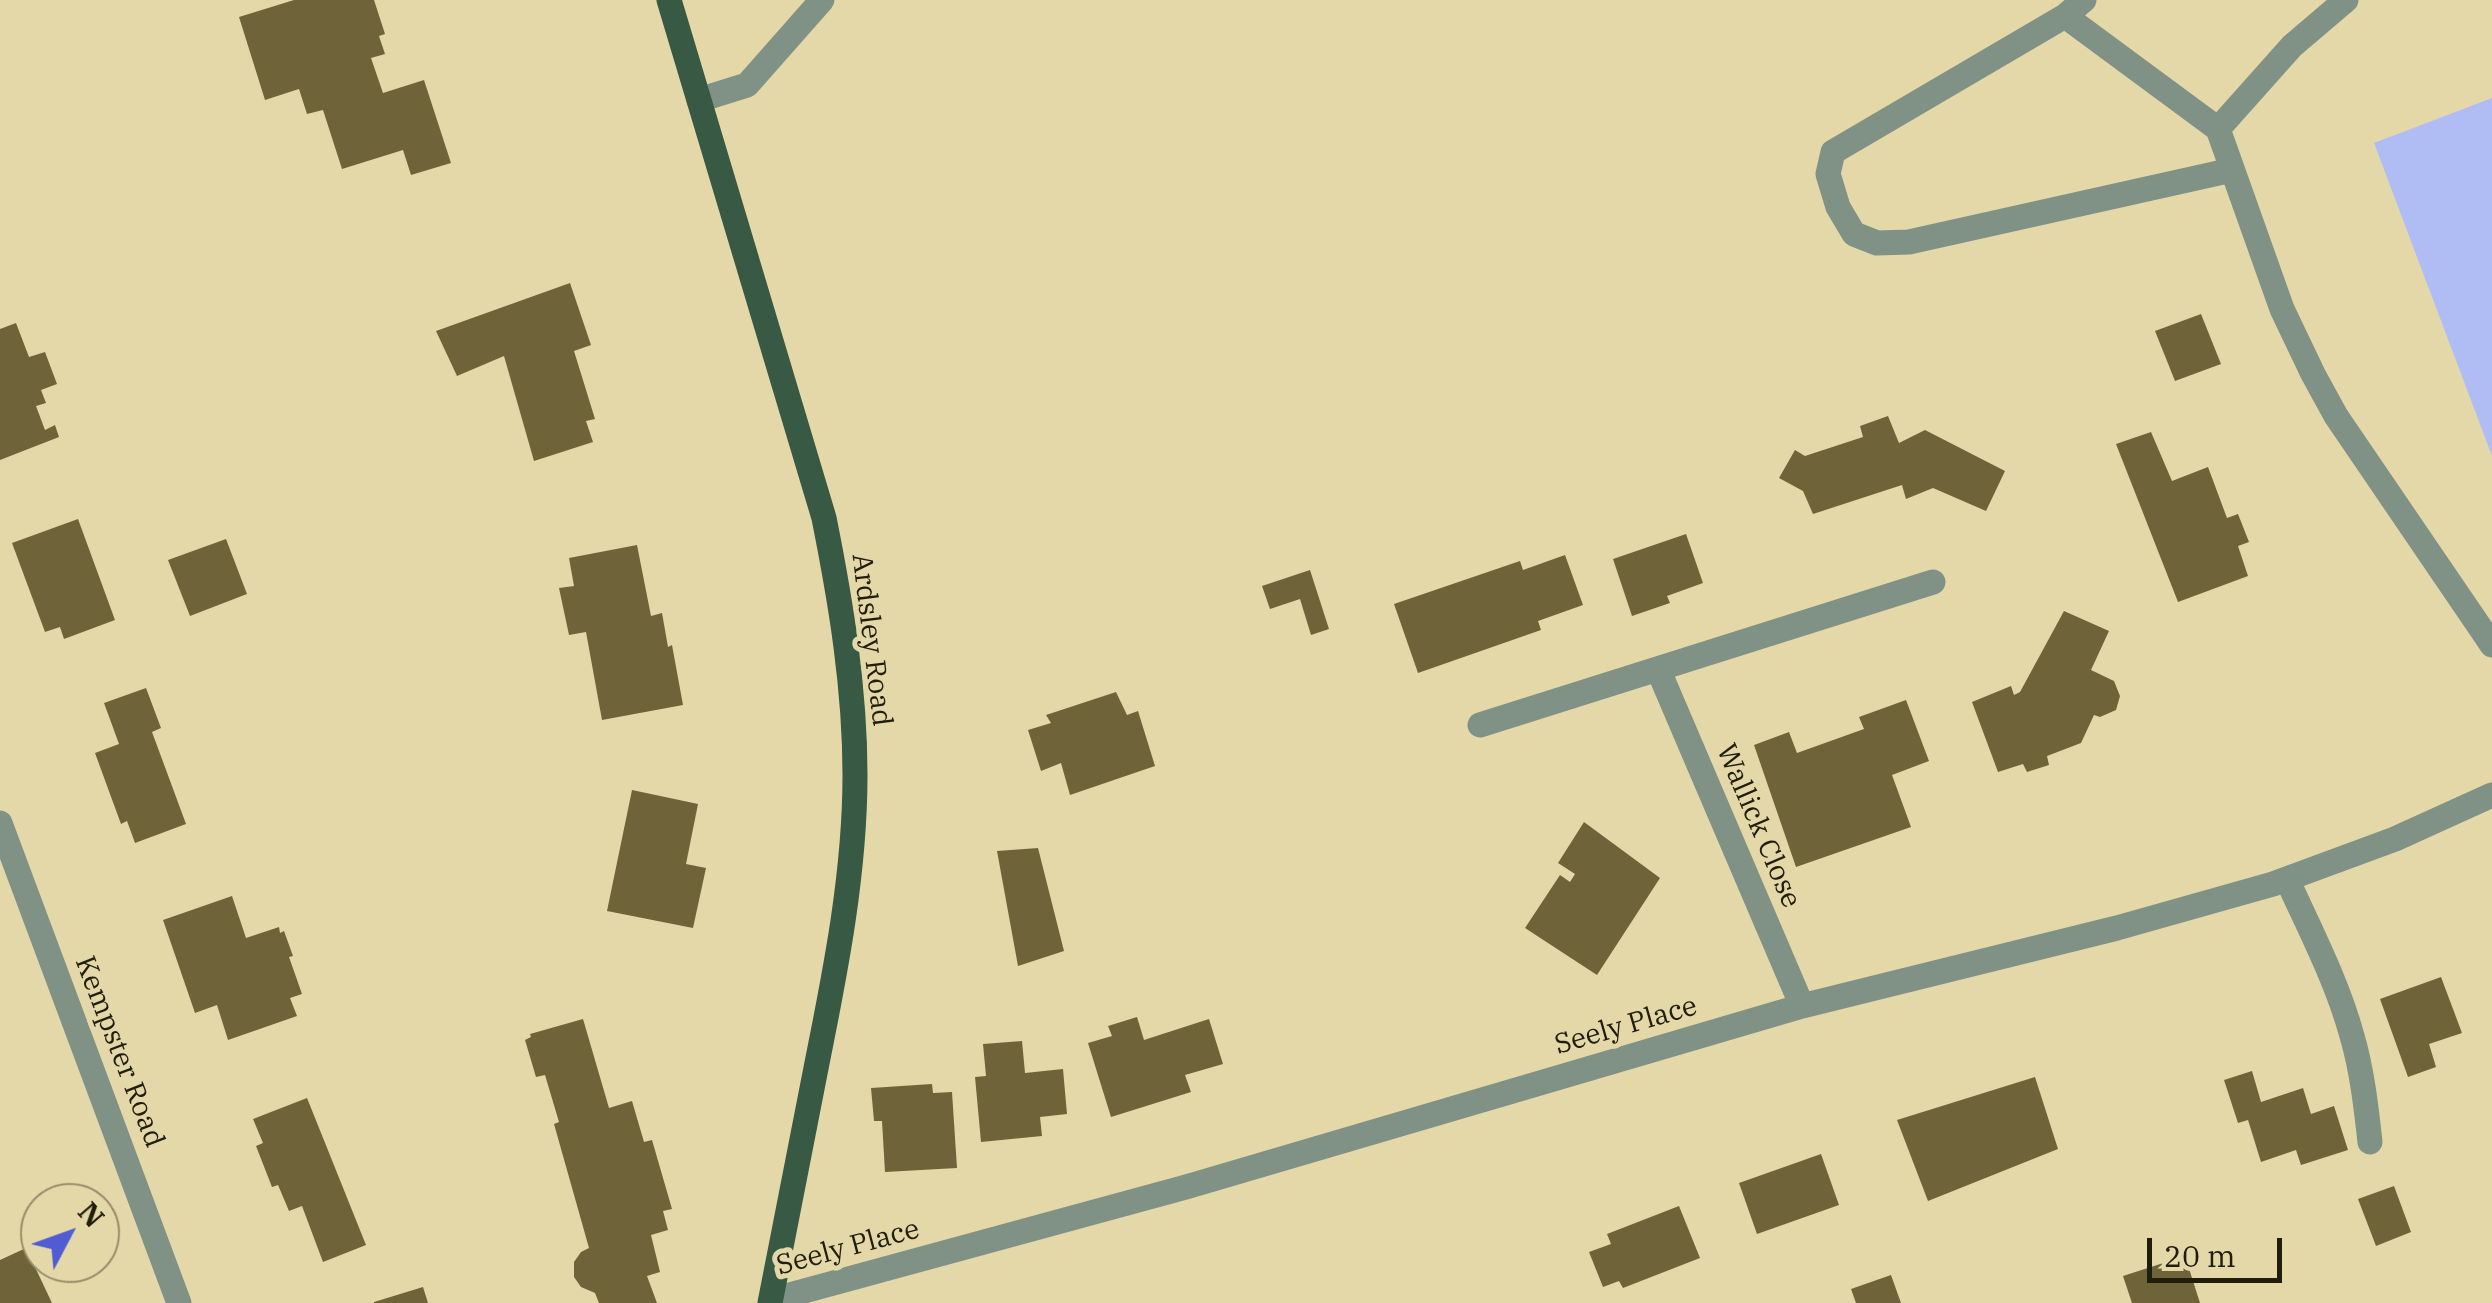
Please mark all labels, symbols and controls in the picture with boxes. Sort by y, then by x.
street label: Ardsley Road [844,552,898,728]
street label: Wallick Close [1708,739,1808,913]
street label: Kempster Road [67,952,171,1152]
street label: Seely Place [1551,990,1701,1062]
north arrow [20,1183,120,1283]
text: N [70,1194,113,1235]
street label: Seely Place [773,1213,923,1283]
scale bar [2152,1218,2287,1280]
text: 20 m [2164,1236,2236,1275]

